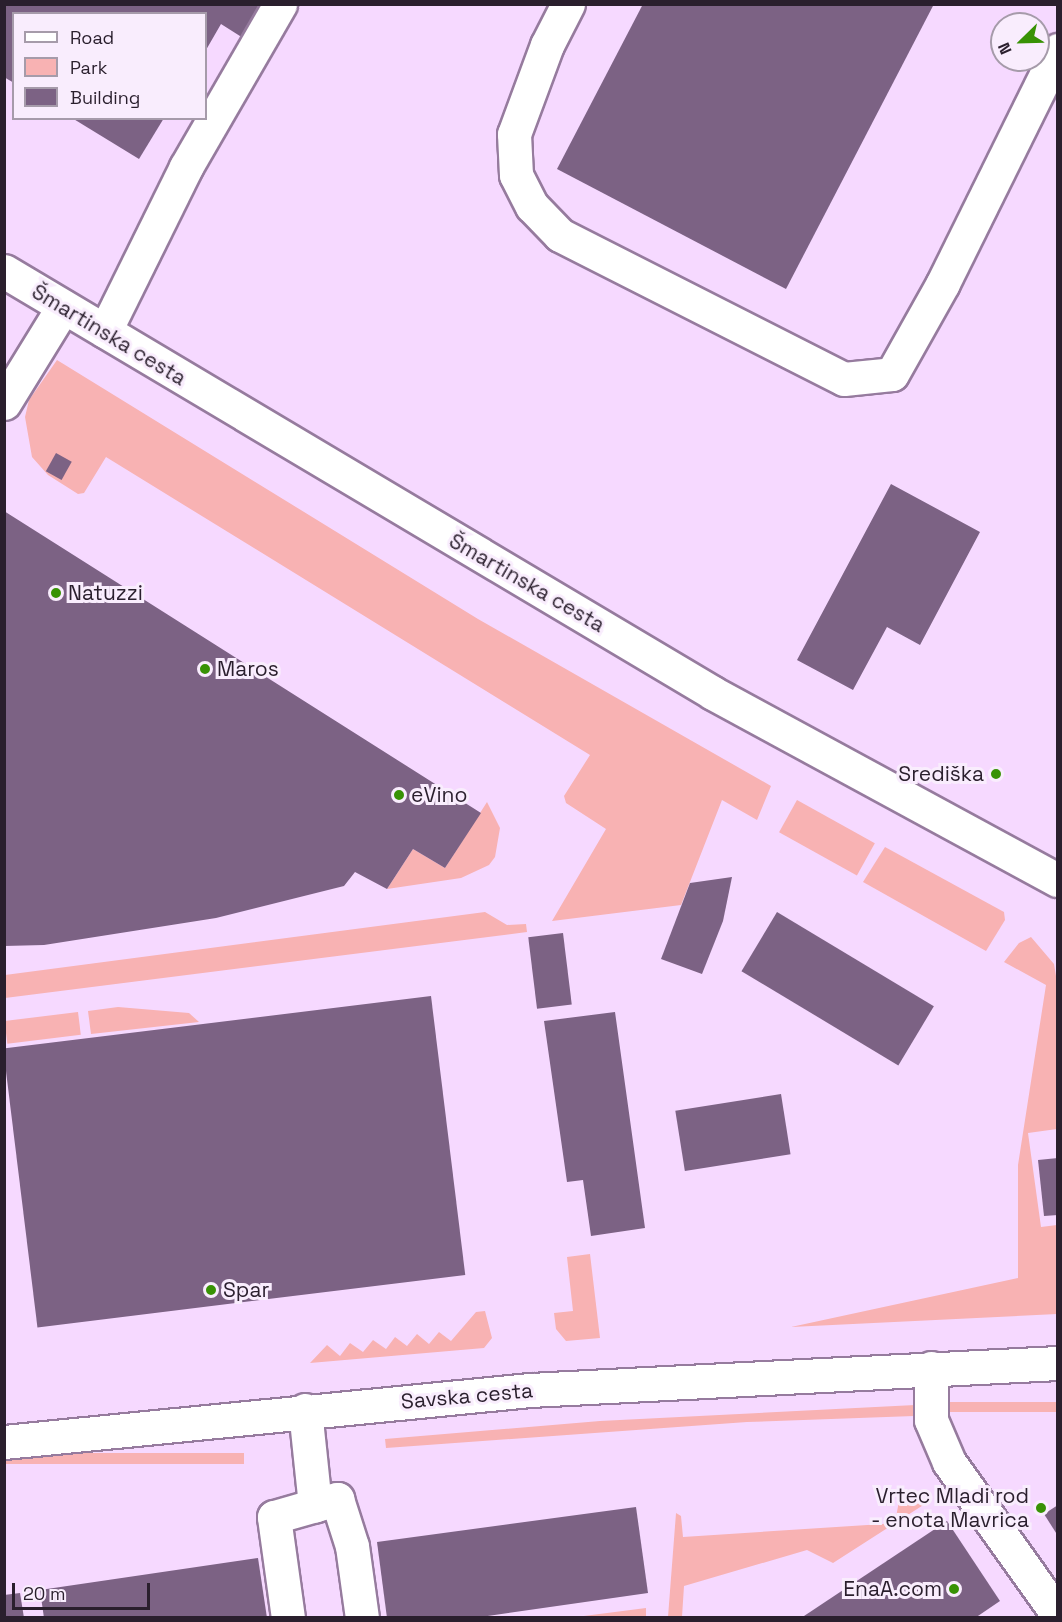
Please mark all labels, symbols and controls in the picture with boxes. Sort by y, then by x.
legend [12,12,207,120]
north arrow [990,12,1050,72]
text: Road [70,26,114,49]
text: N [993,39,1017,57]
text: Park [70,56,107,79]
text: Building [70,86,140,109]
street label: Šmartinska cesta [27,279,191,391]
street label: Šmartinska cesta [445,528,609,638]
place label: Natuzzi [68,580,143,606]
marker: Natuzzi [49,586,63,600]
place label: Maros [217,656,279,682]
marker: Maros [198,662,212,676]
place label: Središka [898,761,984,787]
marker: Središka [989,767,1003,781]
place label: eVino [411,782,467,808]
marker: eVino [392,788,406,802]
place label: Spar [223,1277,269,1303]
marker: Spar [204,1283,218,1297]
street label: Savska cesta [400,1378,534,1414]
place label: Vrtec Mladi rod - enota Mavrica [870,1483,1029,1533]
marker: Vrtec Mladi rod - enota Mavrica [1034,1501,1048,1515]
scale bar [15,1571,153,1609]
place label: EnaA.com [843,1576,942,1602]
text: 20 m [23,1582,66,1605]
marker: EnaA.com [947,1582,961,1596]

